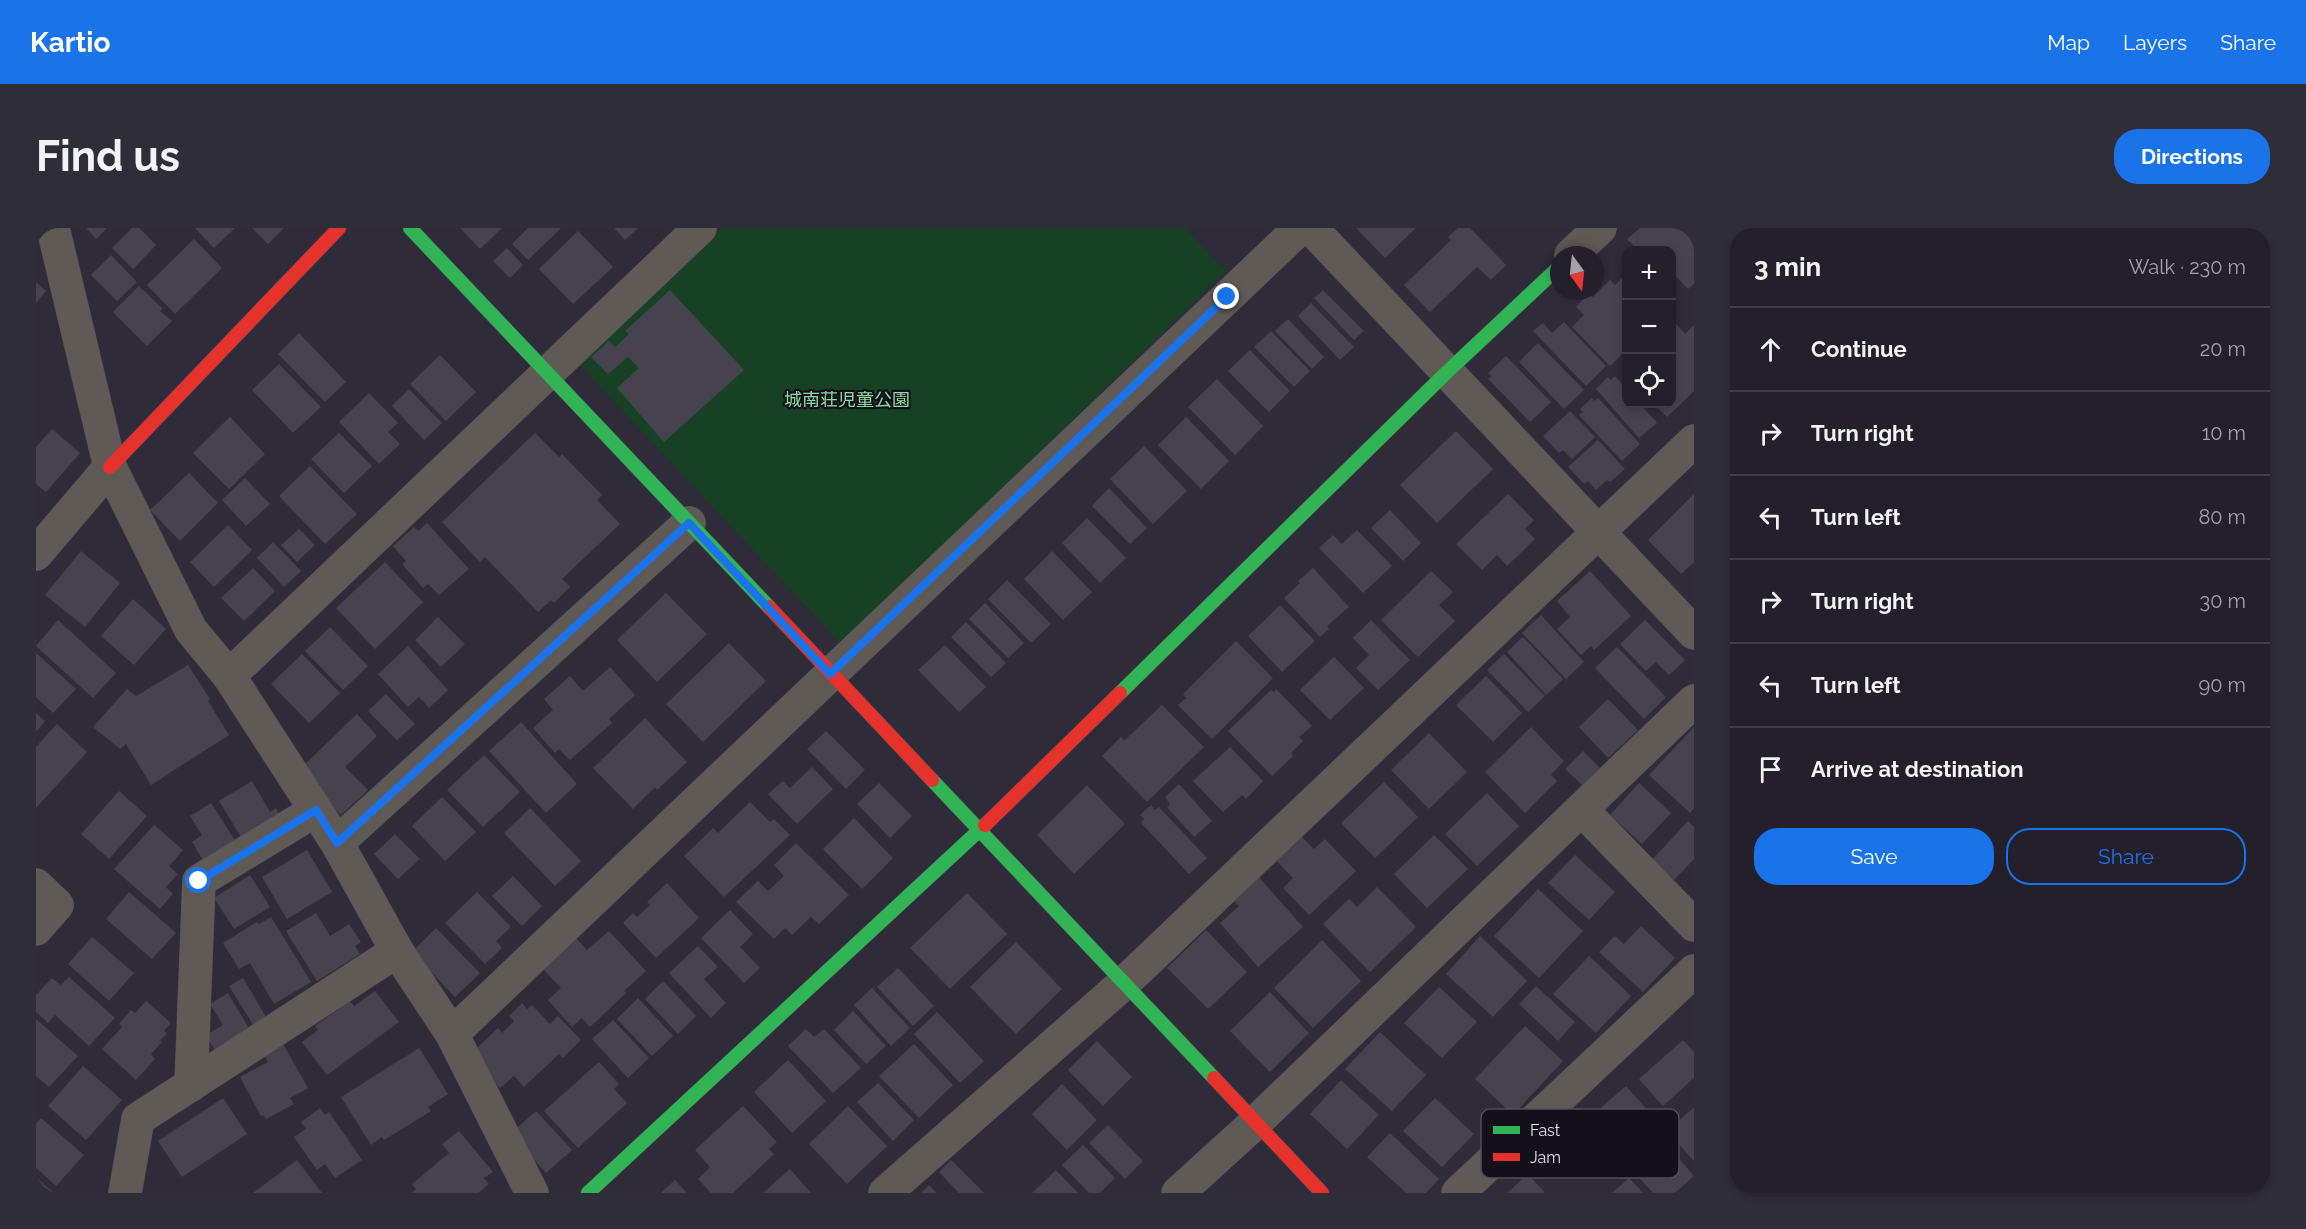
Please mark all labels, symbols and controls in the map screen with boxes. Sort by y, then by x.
text: Kartio [30,26,110,59]
text: Map [2047,30,2090,55]
text: Layers [2123,30,2187,55]
text: Share [2220,30,2276,55]
button: Directions [2114,129,2270,184]
text: Find us [36,132,180,181]
north arrow [1550,246,1604,300]
map controls [1622,246,1676,408]
button: + [1622,246,1676,300]
text: 3 min [1754,252,1821,282]
text: Walk · 230 m [2128,255,2246,279]
route end [1213,283,1239,309]
button: − [1622,300,1676,354]
icon: ahead [1754,333,1787,366]
text: Continue [1811,336,1907,362]
text: 20 m [2200,337,2246,361]
button: locate [1622,354,1676,408]
park label: 城南荘児童公園 [784,389,910,410]
icon: right [1754,417,1787,450]
text: Turn right [1811,420,1914,446]
text: 10 m [2202,421,2246,445]
icon: left [1754,501,1787,534]
text: Turn left [1811,504,1901,530]
text: 80 m [2198,505,2246,529]
icon: right [1754,585,1787,618]
text: Turn right [1811,588,1914,614]
text: 30 m [2200,589,2246,613]
icon: left [1754,669,1787,702]
text: Turn left [1811,672,1901,698]
text: 90 m [2199,673,2246,697]
icon: arrive [1754,753,1787,786]
text: Arrive at destination [1811,756,2024,782]
button: Save [1754,828,1994,885]
button: Share [2006,828,2246,885]
route start [185,867,211,893]
legend [1481,1109,1679,1178]
text: Fast [1530,1121,1561,1140]
text: Jam [1530,1148,1561,1167]

